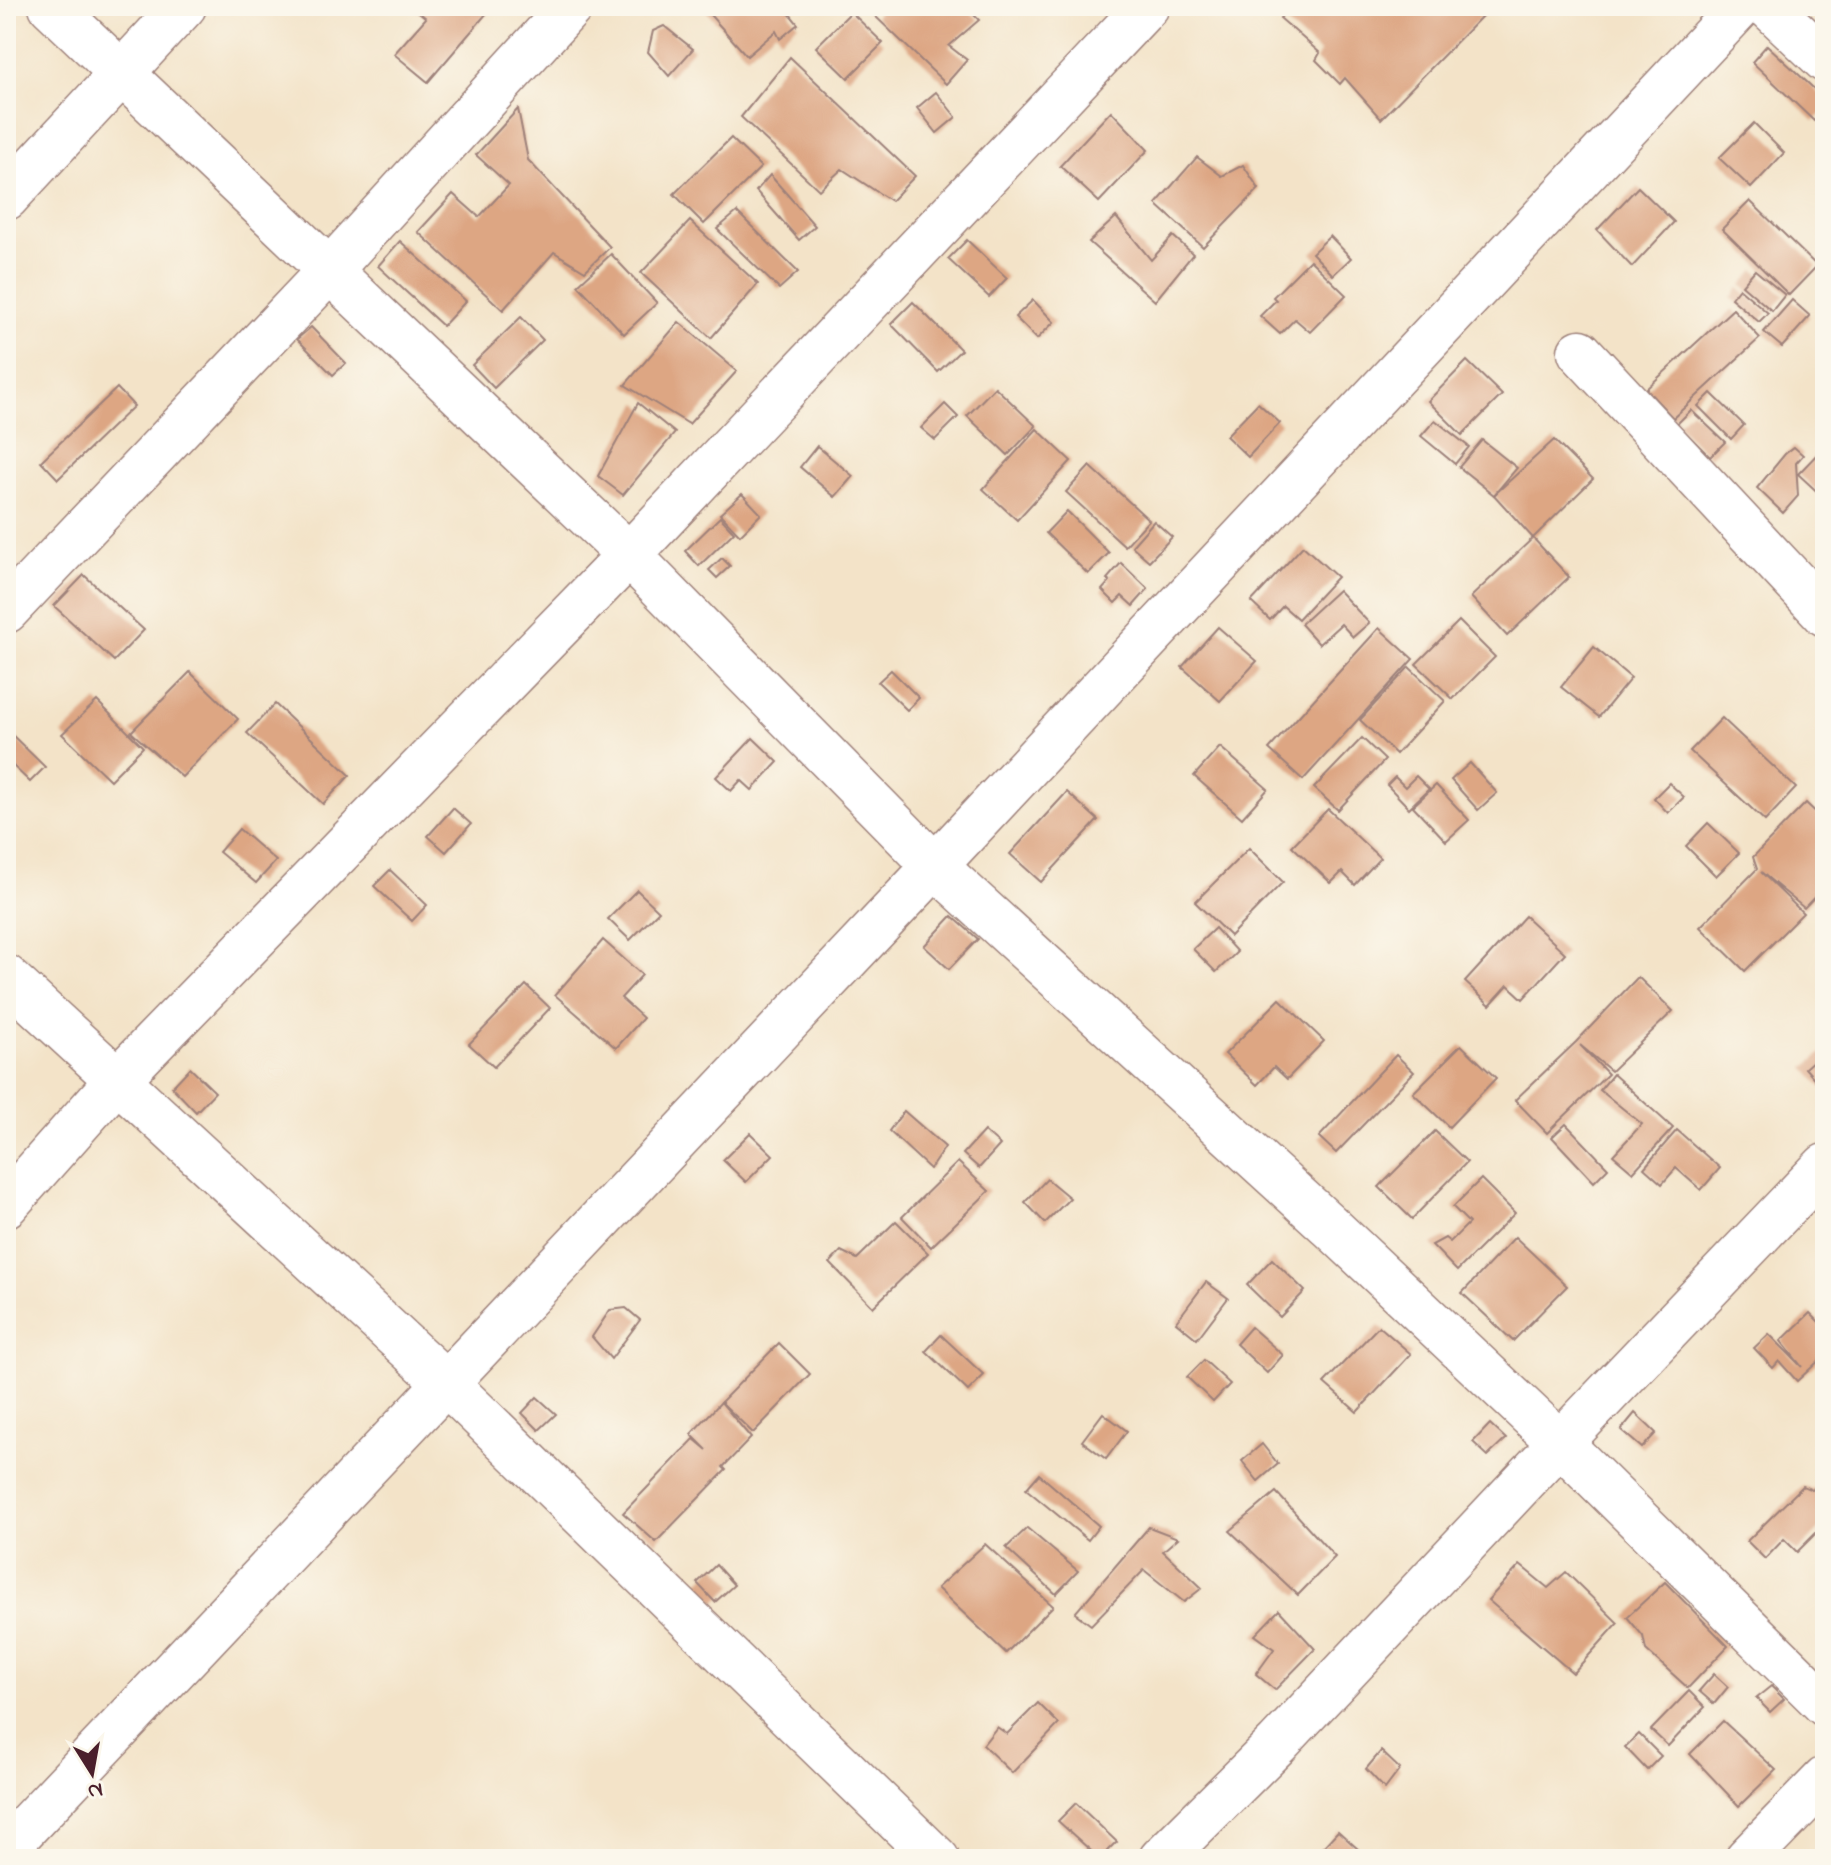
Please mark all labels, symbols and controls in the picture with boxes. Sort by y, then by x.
north arrow [52,1733,132,1813]
text: N [85,1773,106,1807]

